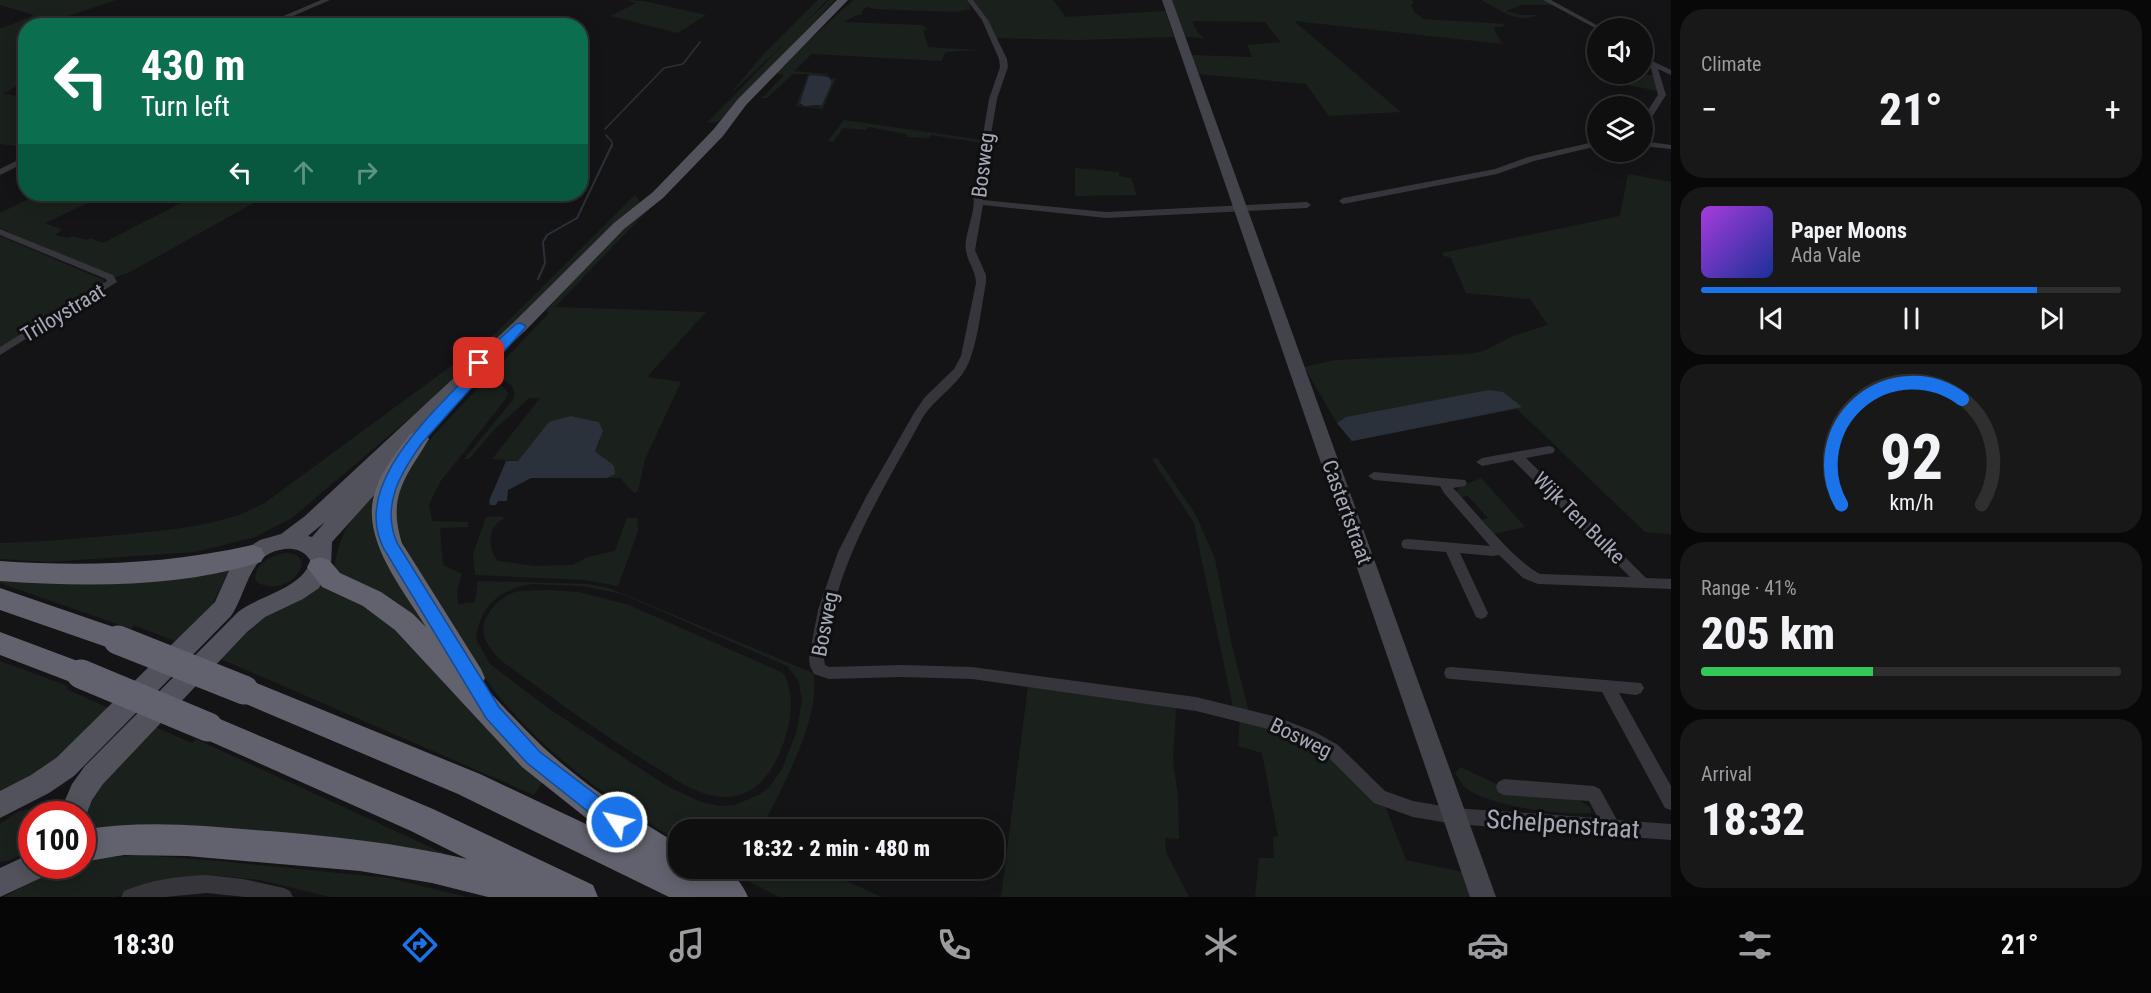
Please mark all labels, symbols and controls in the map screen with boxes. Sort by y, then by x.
map controls [1587,18,1653,162]
button: sound [1587,18,1653,84]
text: 430 m [141,41,246,90]
icon: left [42,42,120,120]
text: Climate [1701,52,1761,76]
text: 21° [1879,83,1943,136]
text: − [1701,90,1718,129]
text: + [2105,90,2121,129]
text: Turn left [141,91,230,123]
button: layers [1587,96,1653,162]
street label: Bosweg [967,131,999,199]
icon: left [224,156,257,189]
icon: ahead [287,156,320,189]
icon: right [350,156,383,189]
text: Paper Moons [1791,218,1907,243]
text: Ada Vale [1791,243,1861,267]
street label: Triloystraat [17,279,109,347]
icon: previous [1755,302,1788,335]
icon: pause [1895,302,1928,335]
icon: next [2035,302,2068,335]
pin [453,337,504,388]
icon: arrive [462,346,495,379]
text: 92 [1879,422,1943,495]
street label: Castertstraat [1317,457,1377,567]
street label: Wijk Ten Bulke [1528,467,1630,569]
text: km/h [1889,491,1933,516]
text: Range · 41% [1701,576,1797,600]
street label: Bosweg [807,590,843,658]
text: 205 km [1701,607,1835,660]
street label: Bosweg [1266,713,1336,763]
text: Arrival [1701,762,1752,786]
position arrow [585,790,649,854]
text: 18:32 [1701,793,1805,846]
speed limit sign: 100 [18,801,96,879]
street label: Schelpenstraat [1485,804,1641,844]
text: 18:32 · 2 min · 480 m [742,836,930,861]
icon: directions [399,924,441,966]
icon: music [666,924,708,966]
icon: phone [933,924,975,966]
icon: climate [1200,924,1242,966]
icon: car [1467,924,1509,966]
icon: filters [1734,924,1776,966]
text: 18:30 [112,929,174,961]
text: 21° [2001,929,2038,961]

